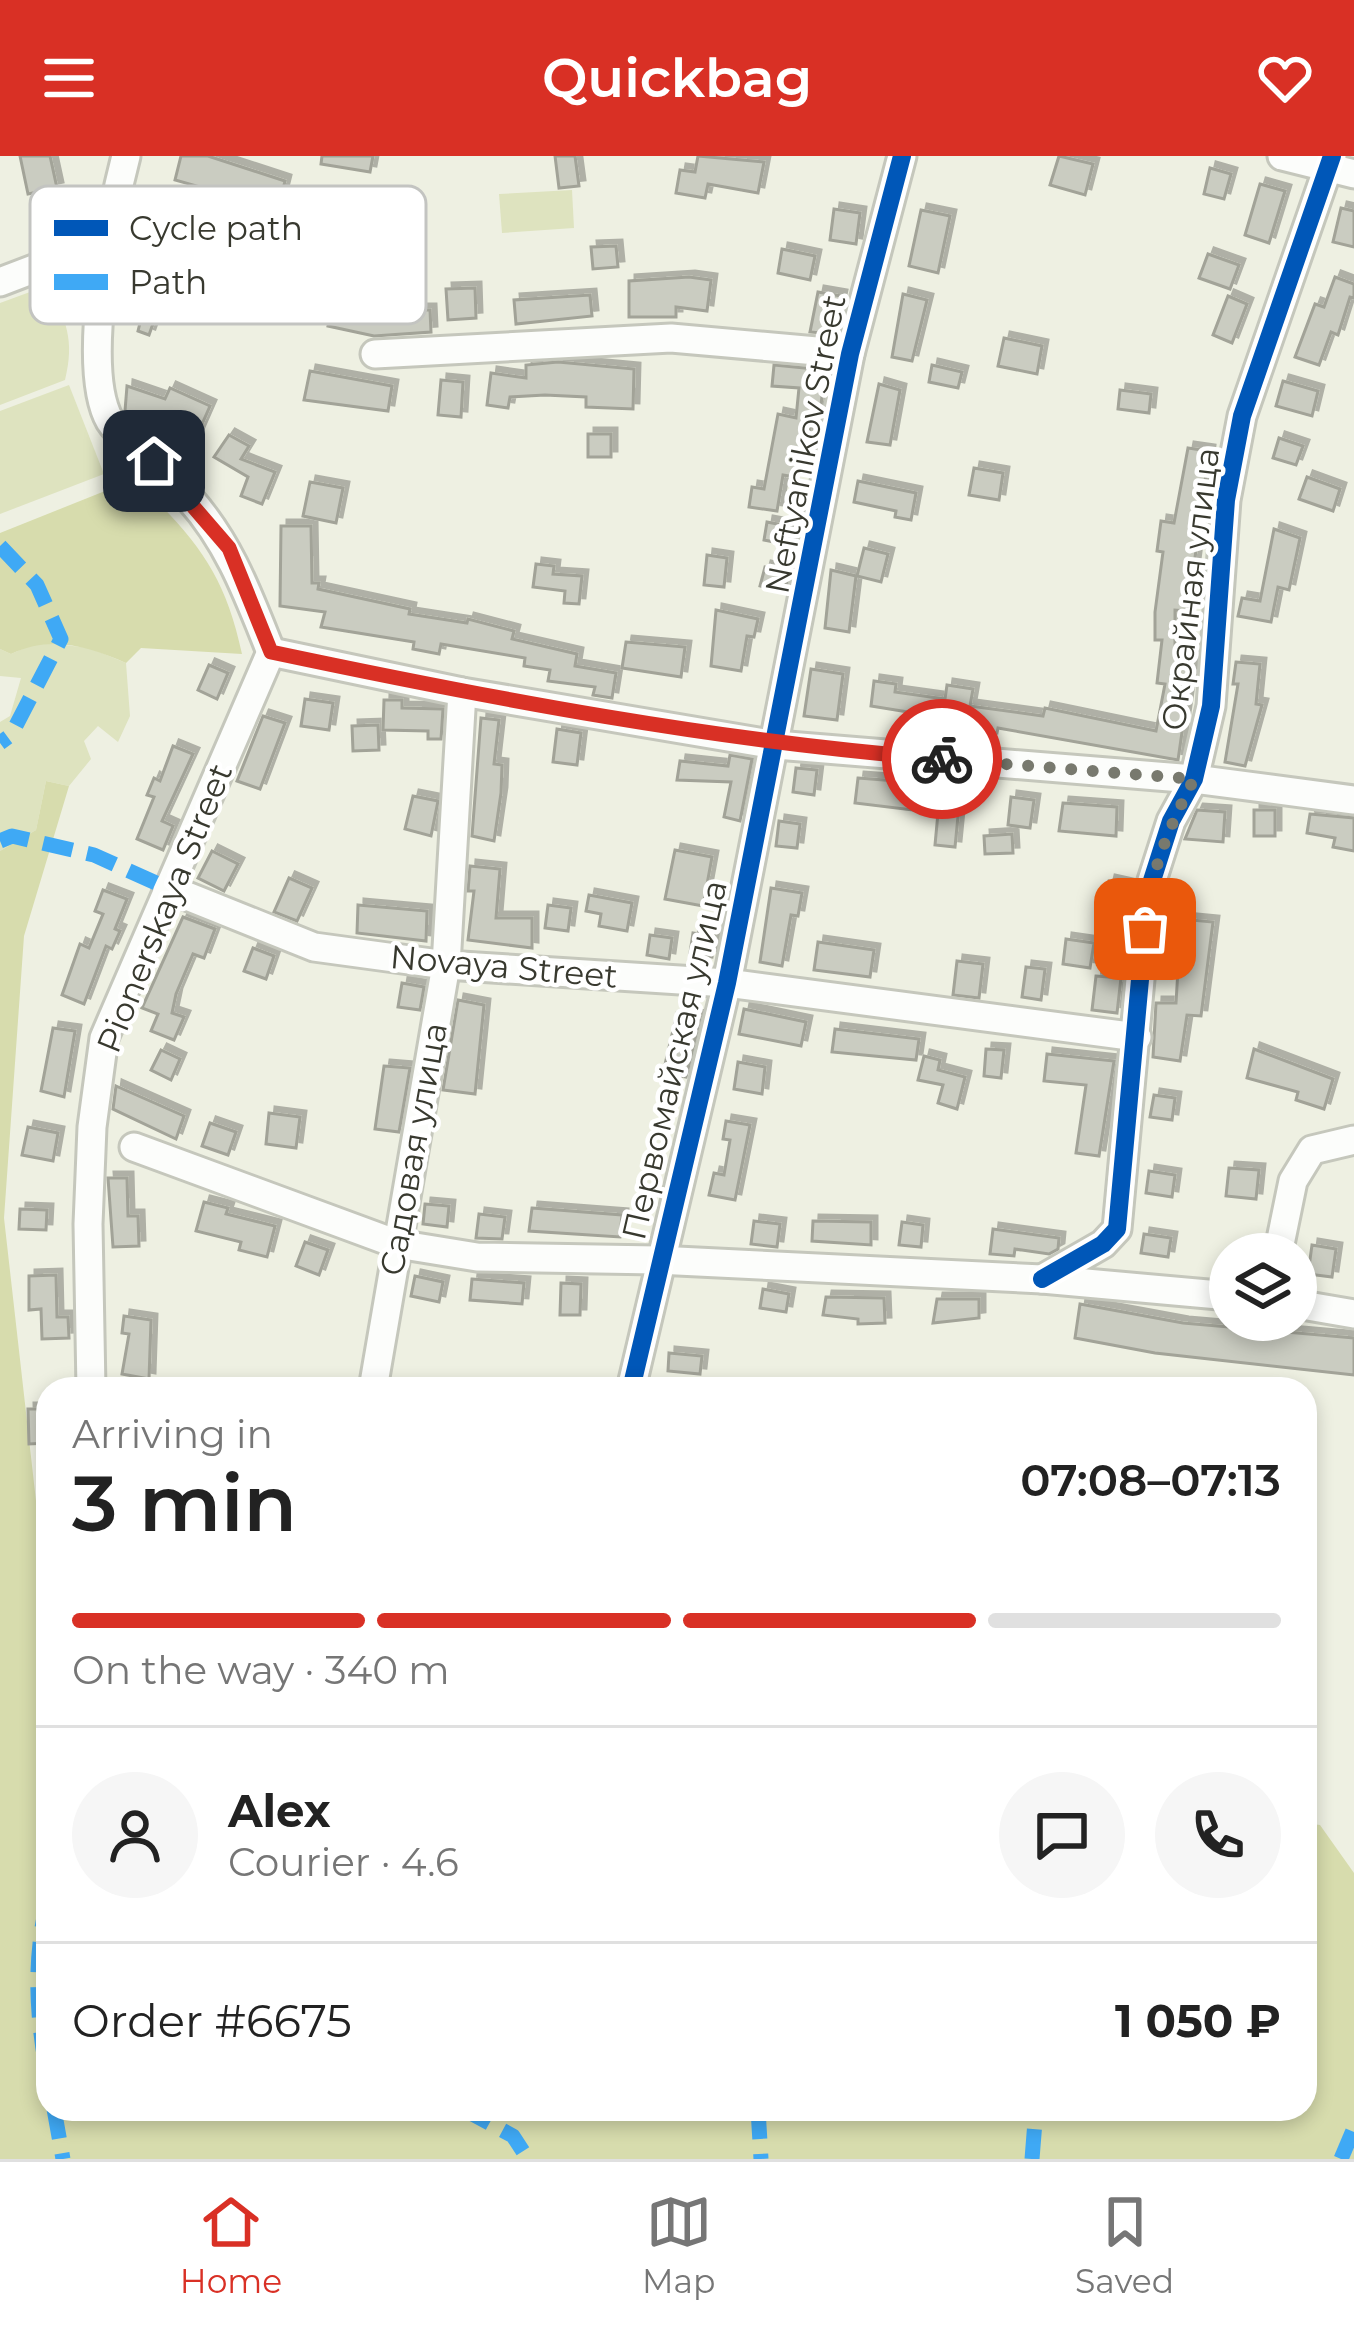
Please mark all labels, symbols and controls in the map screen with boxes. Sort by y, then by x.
icon: menu [36,45,102,111]
text: Quickbag [542,45,812,111]
icon: heart [1252,45,1318,111]
legend [30,186,426,324]
text: Cycle path [129,208,303,248]
text: Path [129,262,207,302]
street label: Neftyanikov Street [756,291,854,597]
pin [103,410,205,512]
icon: home [121,428,187,494]
street label: Окрайная улица [1153,445,1227,733]
courier [882,699,1002,819]
icon: bike [909,726,975,792]
street label: Pionerskaya Street [88,758,240,1058]
street label: Первомайская улица [613,876,735,1244]
pin [1094,878,1196,980]
icon: bag [1112,896,1178,962]
street label: Novaya Street [389,936,619,996]
street label: Садовая улица [371,1019,455,1279]
map controls [1209,1233,1317,1341]
button: layers [1209,1233,1317,1341]
text: Arriving in [72,1410,273,1458]
text: 07:08–07:13 [1020,1452,1281,1507]
text: 3 min [72,1455,297,1551]
text: On the way · 340 m [72,1646,450,1694]
button: person [72,1772,198,1898]
button: chat [999,1772,1125,1898]
button: phone [1155,1772,1281,1898]
text: Alex [228,1783,331,1838]
text: Courier · 4.6 [228,1838,459,1886]
text: Order #6675 [72,1993,352,2048]
text: 1 050 ₽ [1115,1993,1281,2048]
tab: Home [180,2189,282,2301]
tab: Map [642,2189,715,2301]
tab: Saved [1075,2189,1174,2301]

